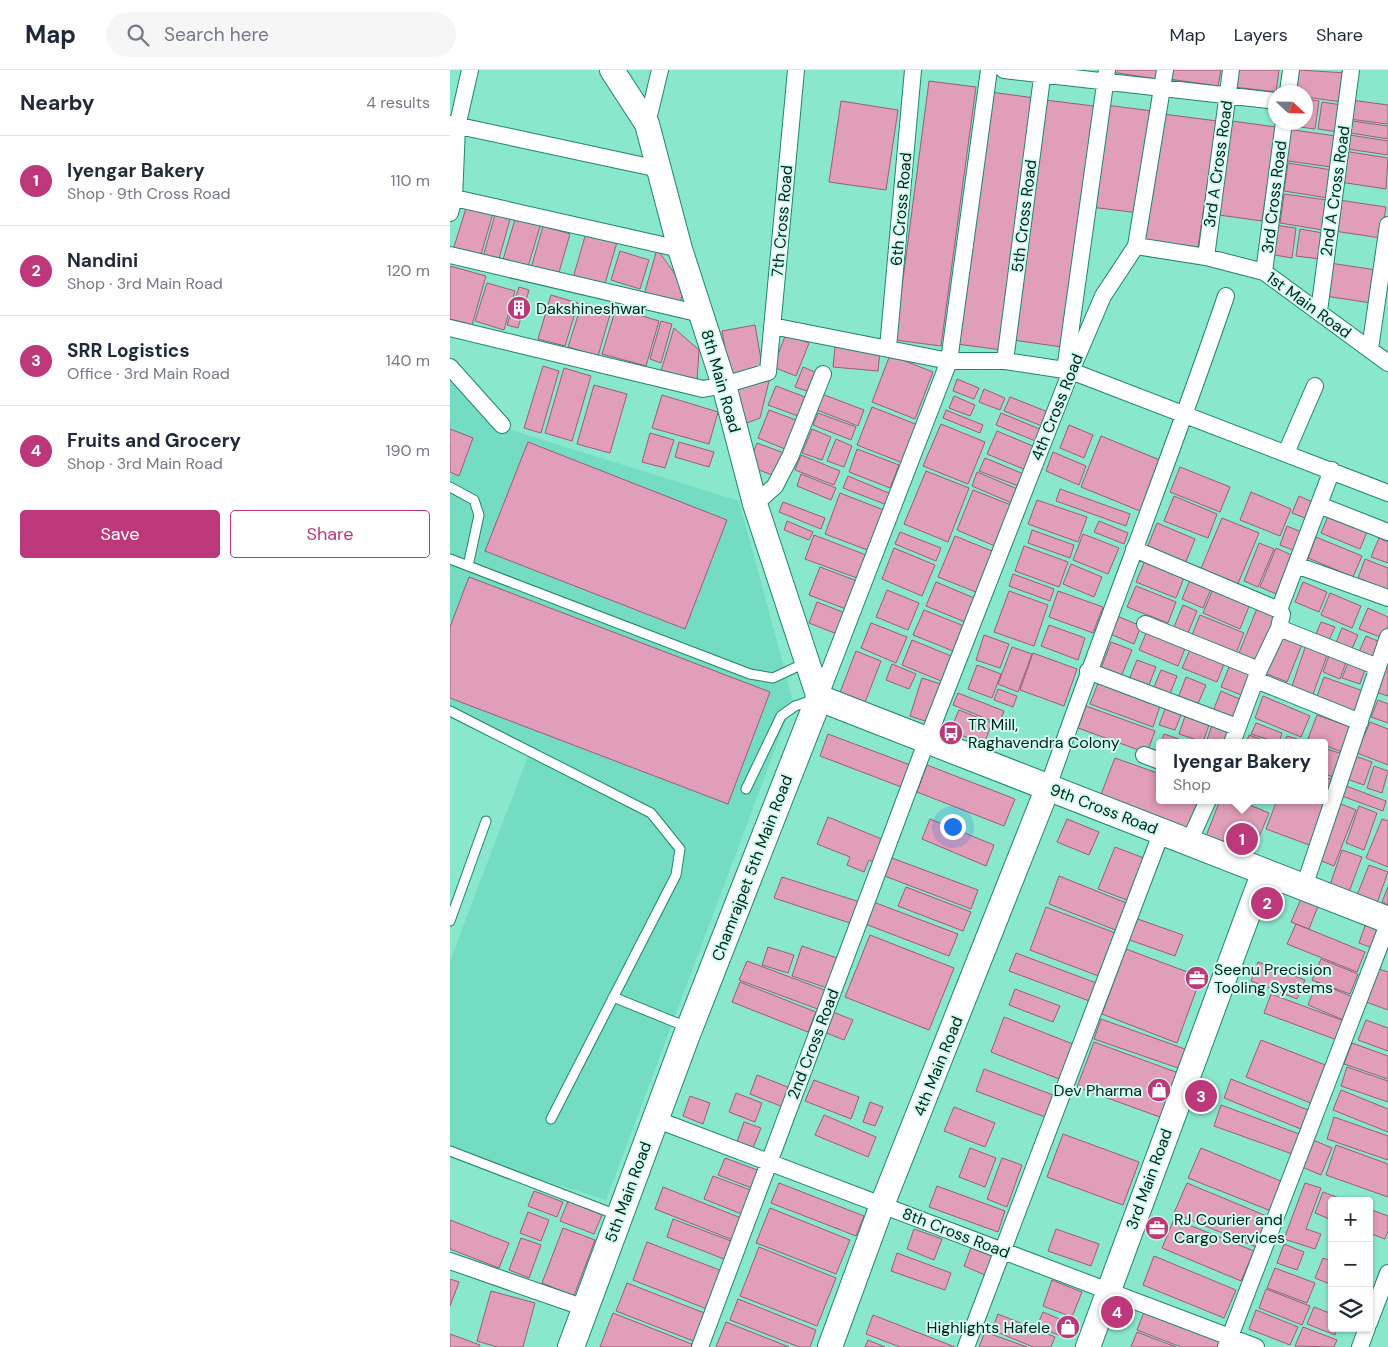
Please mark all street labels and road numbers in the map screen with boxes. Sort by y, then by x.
street label: 3rd A Cross Road [1199,99,1237,229]
street label: 2nd A Cross Road [1315,124,1355,258]
street label: 3rd Cross Road [1257,139,1291,255]
street label: 6th Cross Road [886,151,916,267]
street label: 5th Cross Road [1007,158,1041,274]
street label: 7th Cross Road [767,164,797,278]
street label: 1st Main Road [1262,267,1356,343]
street label: 8th Main Road [696,327,746,435]
street label: 4th Cross Road [1026,350,1088,464]
street label: Chamrajpet 5th Main Road [707,772,797,964]
street label: 9th Cross Road [1047,779,1161,839]
street label: 2nd Cross Road [782,986,844,1102]
street label: 4th Main Road [908,1013,968,1119]
street label: 3rd Main Road [1121,1126,1177,1232]
street label: 5th Main Road [600,1139,656,1245]
street label: 8th Cross Road [899,1203,1013,1263]

